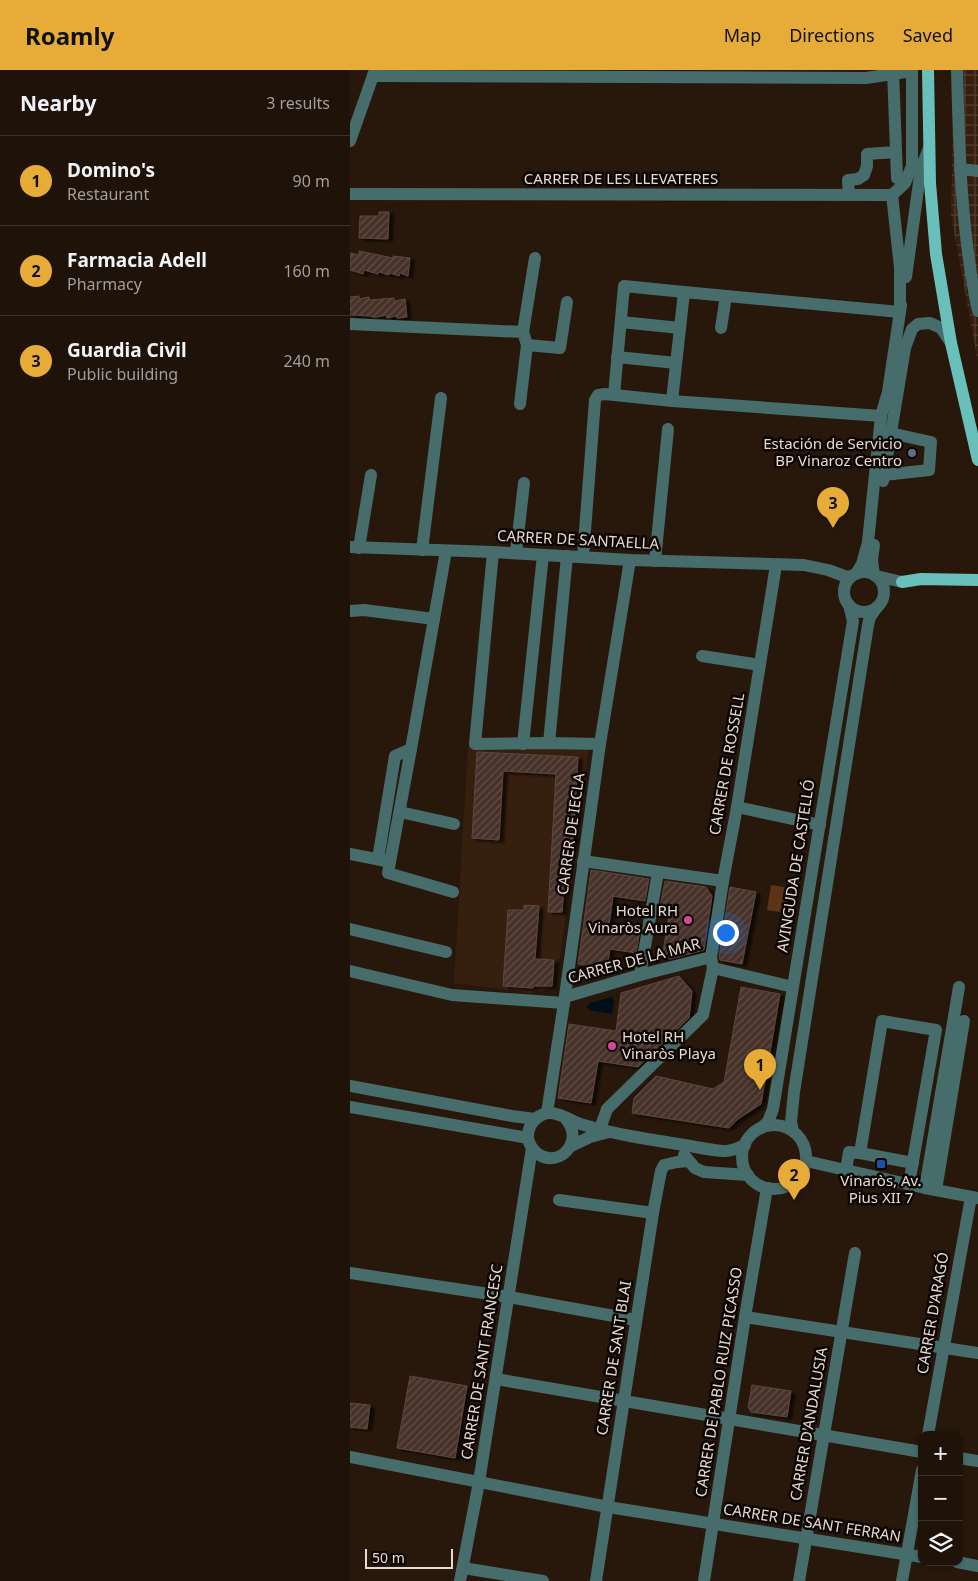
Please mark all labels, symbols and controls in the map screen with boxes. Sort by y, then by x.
text: Roamly [25,19,114,52]
text: Map [724,23,761,47]
text: Directions [789,23,875,47]
text: Saved [903,23,953,47]
text: Nearby [20,89,96,117]
text: 3 results [266,92,330,114]
text: Domino's [67,157,155,183]
street label: CARRER DE LES LLEVATERES [524,168,718,188]
text: 1 [31,170,41,192]
text: 90 m [293,170,330,192]
text: Restaurant [67,183,149,205]
text: Farmacia Adell [67,247,207,273]
text: 2 [31,260,41,282]
text: 160 m [283,260,330,282]
text: Pharmacy [67,273,142,295]
text: Guardia Civil [67,337,187,363]
text: 3 [31,350,41,372]
text: 240 m [283,350,330,372]
text: Public building [67,363,178,385]
place label: Estación de Servicio BP Vinaroz Centro [763,433,902,470]
marker: Estación de Servicio BP Vinaroz Centro [906,447,918,459]
pin: 3 [817,487,849,528]
street label: CARRER DE SANTAELLA [497,525,660,553]
street label: CARRER DE ROSSELL [704,691,748,836]
street label: CARRER DE IECLA [552,771,589,896]
street label: AVINGUDA DE CASTELLÓ [771,778,819,954]
place label: Hotel RH Vinaròs Aura [588,900,678,937]
marker: Hotel RH Vinaròs Aura [682,914,694,926]
your location [713,920,739,946]
street label: CARRER DE LA MAR [565,933,703,987]
place label: Hotel RH Vinaròs Playa [622,1026,716,1063]
marker: Hotel RH Vinaròs Playa [606,1040,618,1052]
pin: 1 [744,1049,776,1090]
marker: Vinaròs, Av. Pius XII 7 [875,1158,887,1170]
pin: 2 [778,1159,810,1200]
place label: Vinaròs, Av. Pius XII 7 [840,1170,922,1207]
street label: CARRER D'ARAGÓ [911,1250,953,1375]
street label: CARRER DE SANT FRANCESC [456,1262,506,1461]
street label: CARRER DE PABLO RUIZ PICASSO [690,1265,746,1498]
street label: CARRER DE SANT BLAI [591,1279,635,1437]
street label: CARRER D'ANDALUSIA [785,1345,831,1502]
map controls [918,1431,963,1566]
button: + [918,1431,963,1476]
button: − [918,1476,963,1521]
street label: CARRER DE SANT FERRAN [722,1498,902,1546]
button: layers [918,1521,963,1566]
scale bar [365,1546,452,1569]
text: 50 m [372,1548,405,1567]

